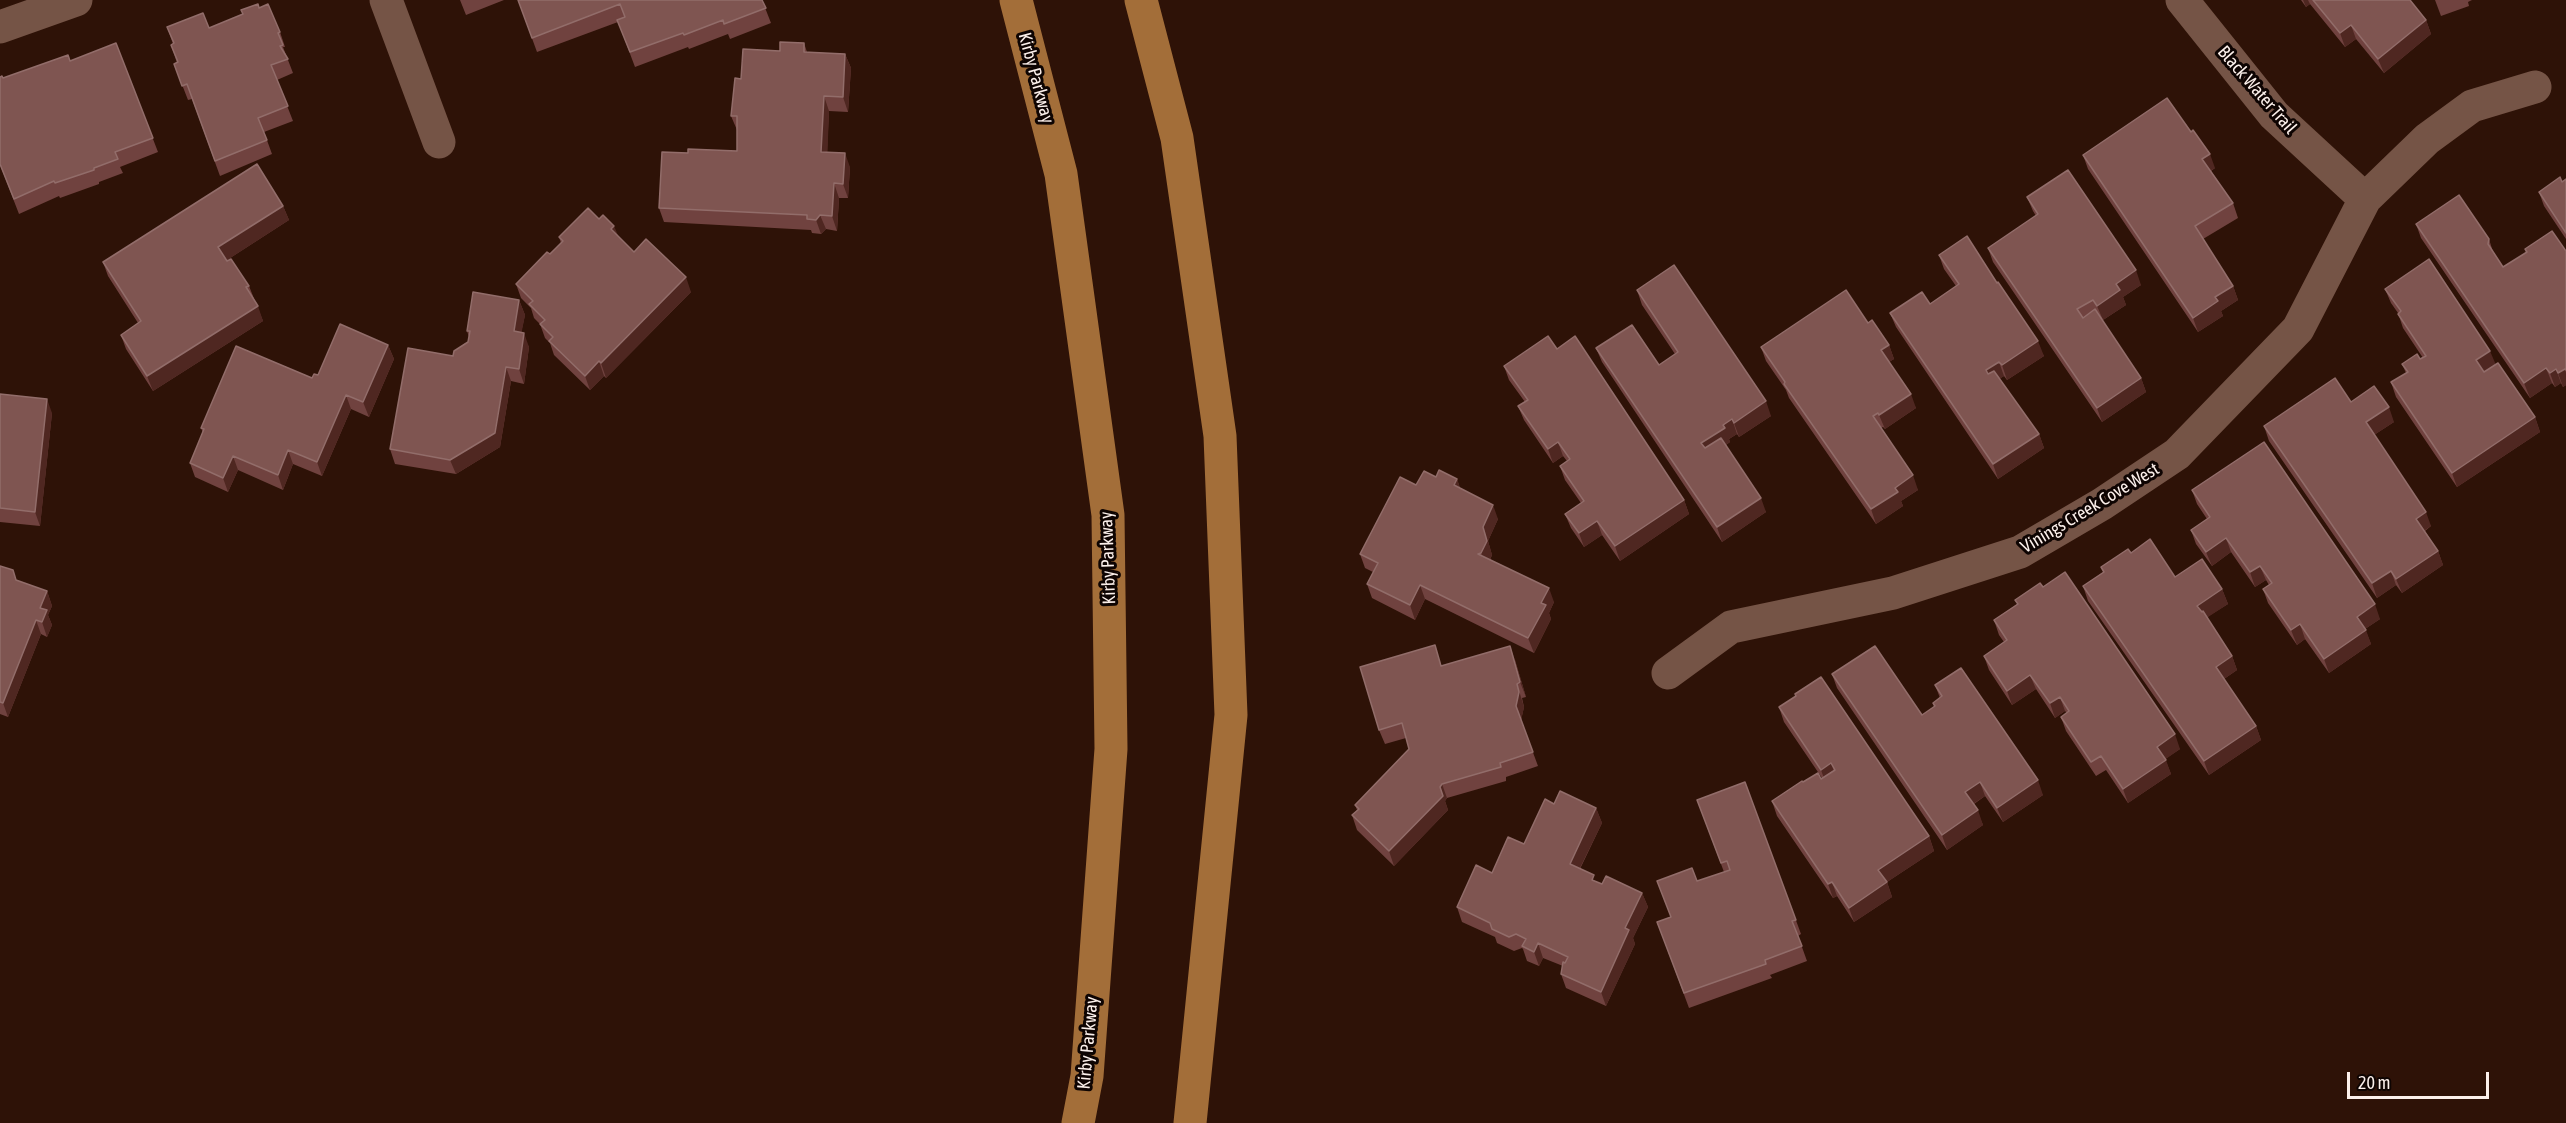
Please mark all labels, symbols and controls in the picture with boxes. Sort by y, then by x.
street label: Kirby Parkway [1014,30,1058,126]
street label: Black Water Trail [2213,42,2301,138]
street label: Vinings Creek Cove West [2017,458,2163,558]
street label: Kirby Parkway [1096,511,1120,605]
street label: Kirby Parkway [1073,996,1103,1090]
scale bar [2350,1060,2492,1098]
text: 20 m [2358,1072,2390,1093]

